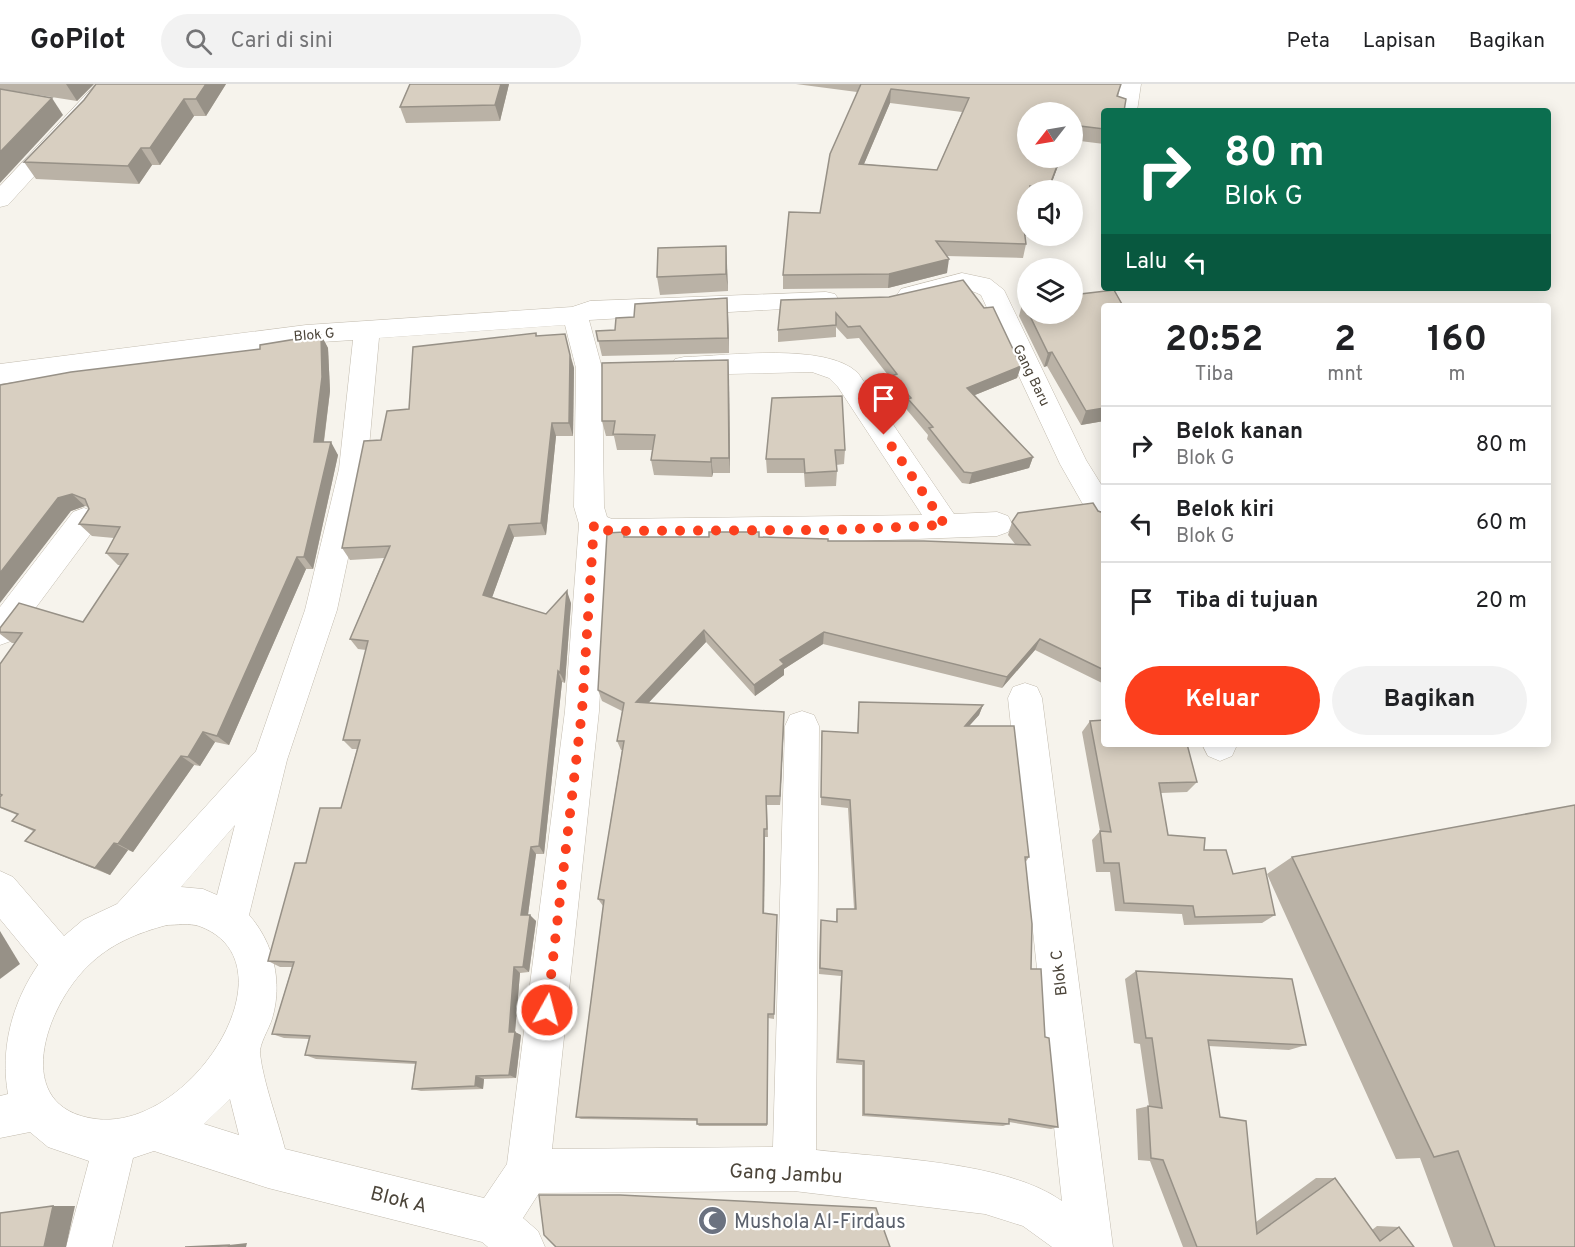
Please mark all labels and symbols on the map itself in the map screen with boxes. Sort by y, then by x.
north arrow [1017,102,1083,168]
street label: Blok G [293,325,335,346]
street label: Gang Baru [1008,342,1053,409]
pin [858,373,909,435]
street label: Blok C [1047,949,1073,997]
position arrow [515,978,579,1042]
street label: Gang Jambu [729,1159,843,1191]
street label: Blok A [367,1181,430,1221]
mosque icon: Mushola Al-Firdaus [697,1205,729,1237]
place label: Mushola Al-Firdaus [734,1210,906,1236]

